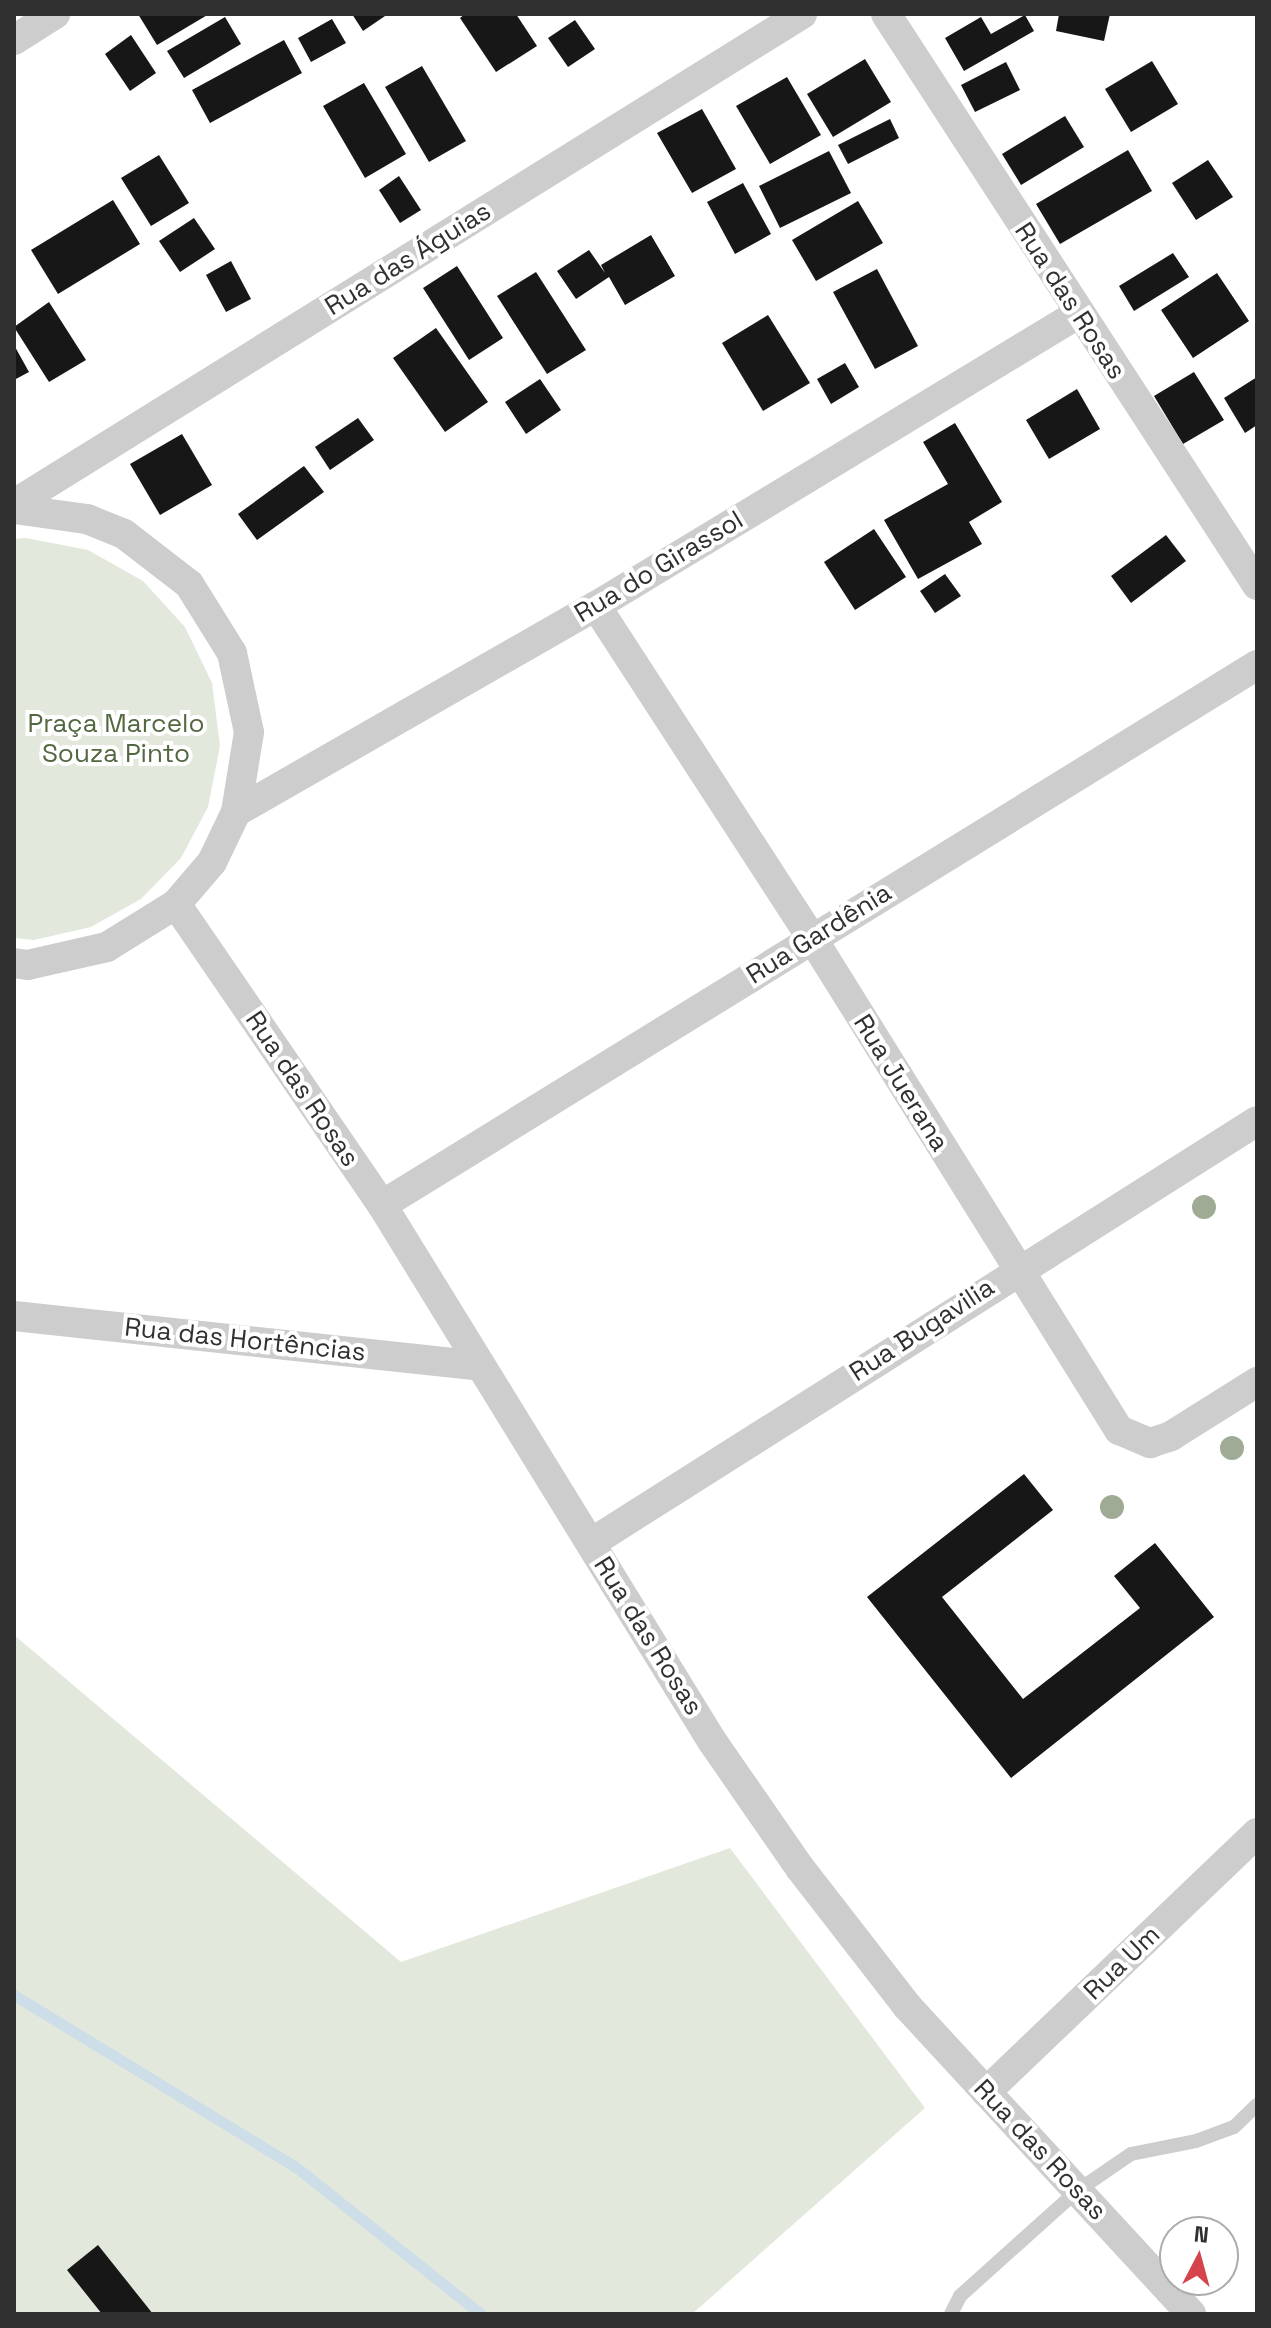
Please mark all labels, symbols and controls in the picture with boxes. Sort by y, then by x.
street label: Rua das Águias [319,195,497,323]
street label: Rua das Rosas [1008,217,1132,385]
street label: Rua do Girassol [569,504,749,630]
park label: Praça Marcelo Souza Pinto [28,708,204,770]
street label: Rua Gardênia [741,877,897,991]
street label: Rua das Rosas [239,1005,365,1173]
street label: Rua Juerana [847,1009,955,1157]
street label: Rua Bugavilia [844,1272,1000,1388]
street label: Rua das Hortências [123,1312,367,1368]
street label: Rua das Rosas [587,1551,709,1721]
street label: Rua Um [1077,1919,1167,2007]
street label: Rua das Rosas [967,2073,1113,2227]
north arrow [1159,2216,1239,2296]
text: N [1193,2219,1210,2249]

